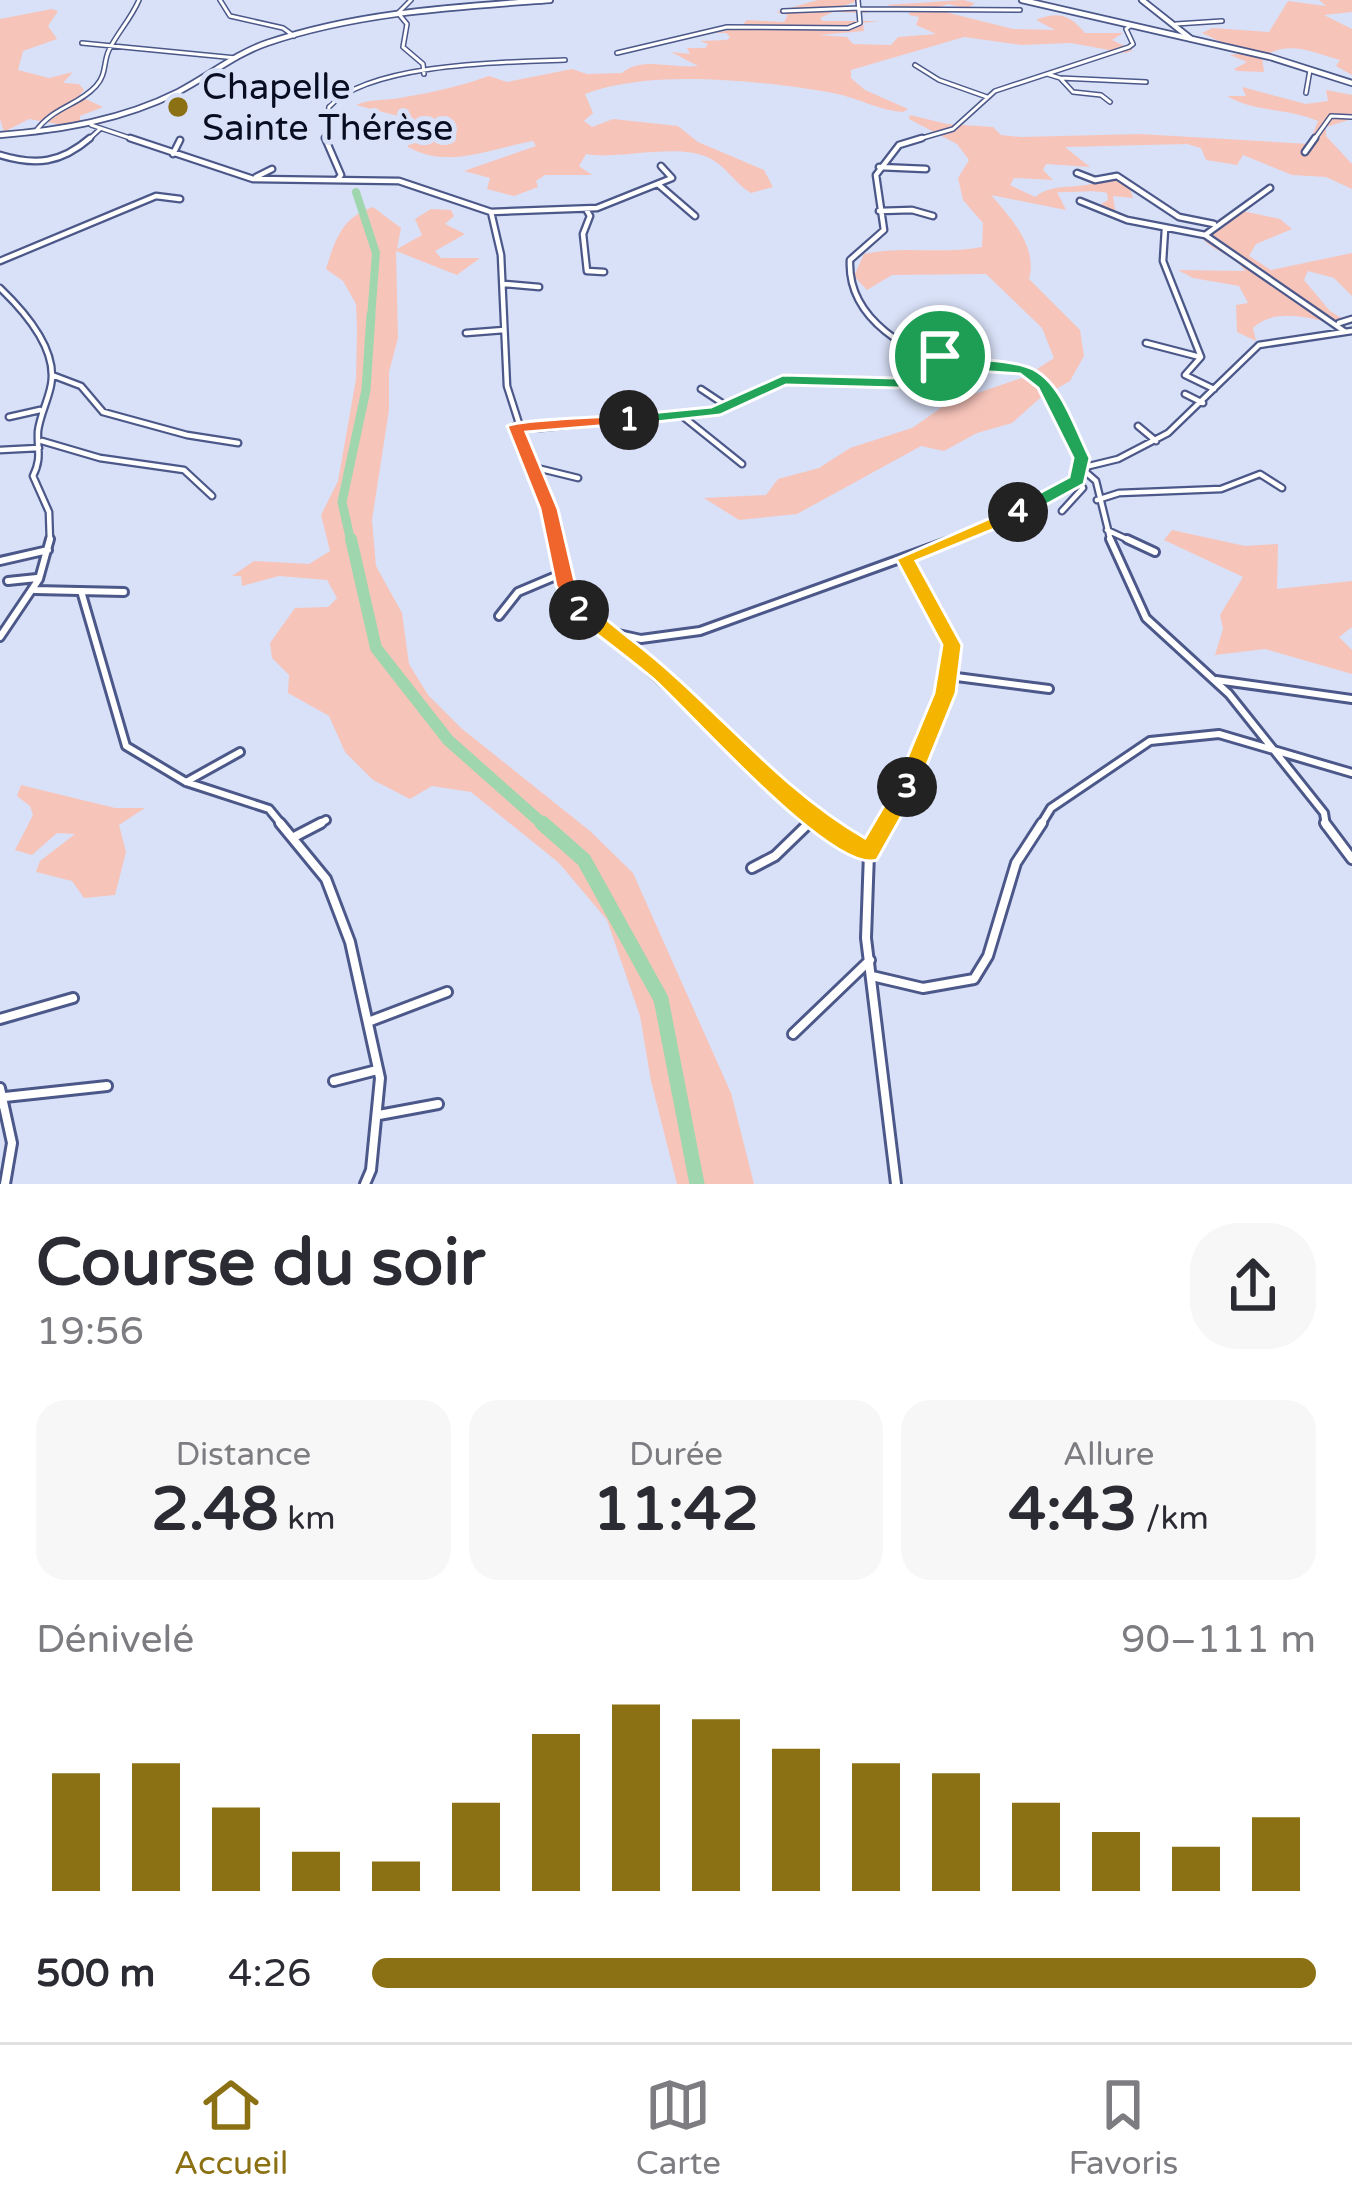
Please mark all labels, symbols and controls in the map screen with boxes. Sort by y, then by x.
place label: Chapelle Sainte Thérèse [202,66,453,150]
marker: Chapelle Sainte Thérèse [165,94,191,120]
pin [889,305,991,407]
icon: arrive [907,323,973,389]
pin: 1 [599,390,659,450]
text: 1 [619,400,639,439]
pin: 4 [988,482,1048,542]
text: 4 [1008,492,1028,531]
pin: 2 [549,580,609,640]
text: 2 [569,590,589,629]
pin: 3 [877,757,937,817]
text: 3 [897,767,917,806]
text: Course du soir [36,1223,485,1303]
button: share [1190,1223,1316,1349]
text: 19:56 [36,1308,144,1355]
text: Distance [175,1435,311,1474]
text: Durée [629,1435,723,1474]
text: Allure [1063,1435,1155,1474]
text: 2.48 [151,1474,279,1546]
text: 11:42 [593,1474,759,1546]
text: 4:43 [1009,1474,1137,1546]
text: km [279,1499,335,1538]
text: /km [1137,1499,1209,1538]
text: Dénivelé [36,1616,194,1663]
text: 90–111 m [1121,1616,1316,1663]
text: 500 m [36,1950,155,1997]
text: 4:26 [228,1950,312,1997]
tab: Accueil [174,2072,288,2183]
tab: Carte [636,2072,721,2183]
tab: Favoris [1068,2072,1178,2183]

